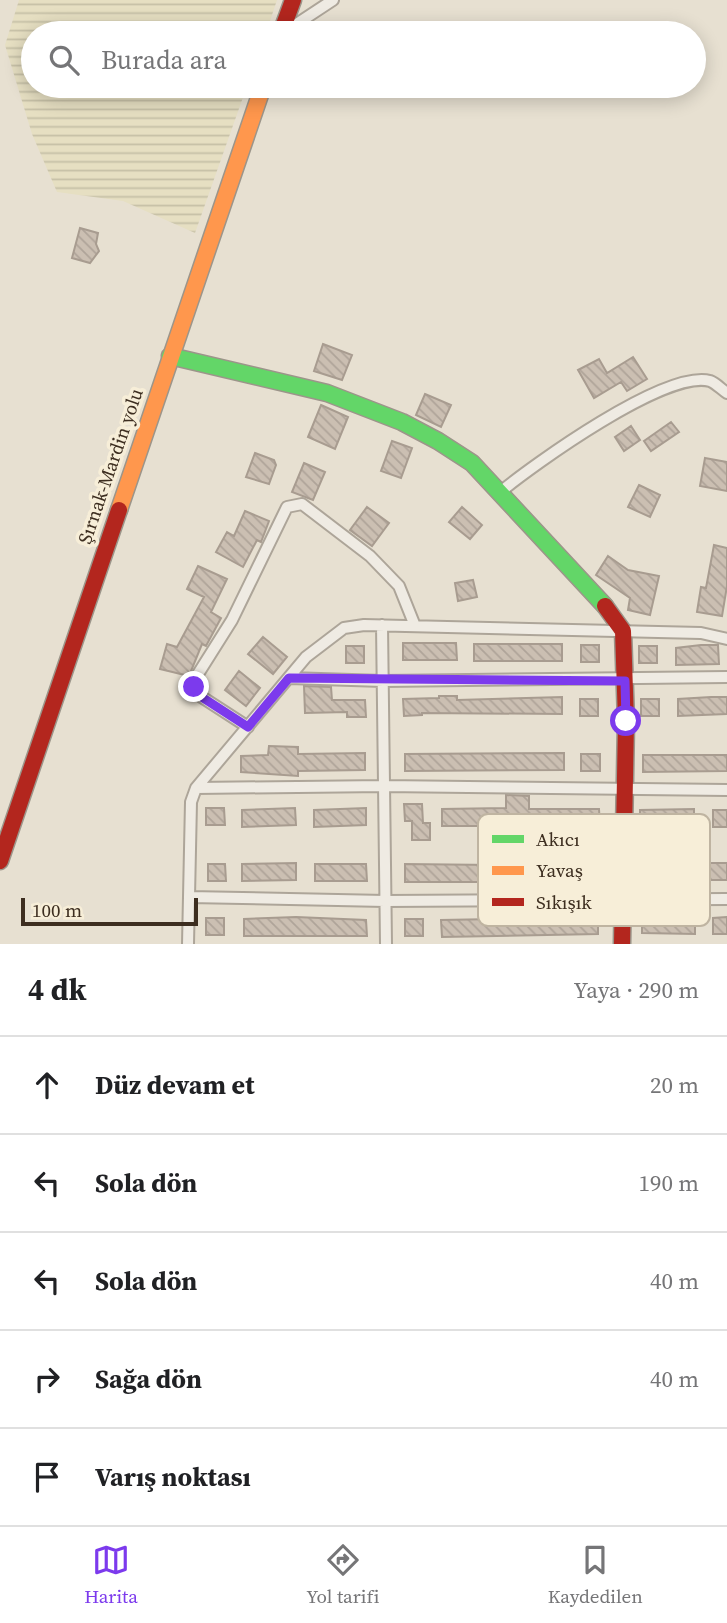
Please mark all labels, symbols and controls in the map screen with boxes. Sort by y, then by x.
search box [21,21,706,98]
icon: search [45,41,83,79]
text: Burada ara [101,42,227,78]
street label: Şırnak-Mardin yolu [71,385,149,547]
route end [178,671,209,702]
route start [610,705,641,736]
legend [478,814,710,926]
text: Akıcı [536,826,580,852]
text: Yavaş [536,857,583,883]
text: Sıkışık [536,889,592,915]
scale bar [21,895,198,927]
text: 100 m [32,897,82,923]
text: 4 dk [28,969,86,1010]
text: Yaya · 290 m [573,974,699,1006]
icon: ahead [28,1066,66,1104]
text: Düz devam et [95,1067,254,1103]
text: 20 m [650,1069,699,1101]
icon: left [28,1164,66,1202]
text: Sola dön [95,1165,197,1201]
text: 190 m [638,1167,699,1199]
icon: left [28,1262,66,1300]
text: Sola dön [95,1263,197,1299]
text: 40 m [650,1265,699,1297]
icon: right [28,1360,66,1398]
text: Sağa dön [95,1361,202,1397]
text: 40 m [650,1363,699,1395]
icon: arrive [28,1458,66,1496]
text: Varış noktası [95,1459,251,1495]
tab: Harita [84,1541,138,1609]
tab: Yol tarifi [306,1541,379,1609]
tab: Kaydedilen [548,1541,643,1609]

